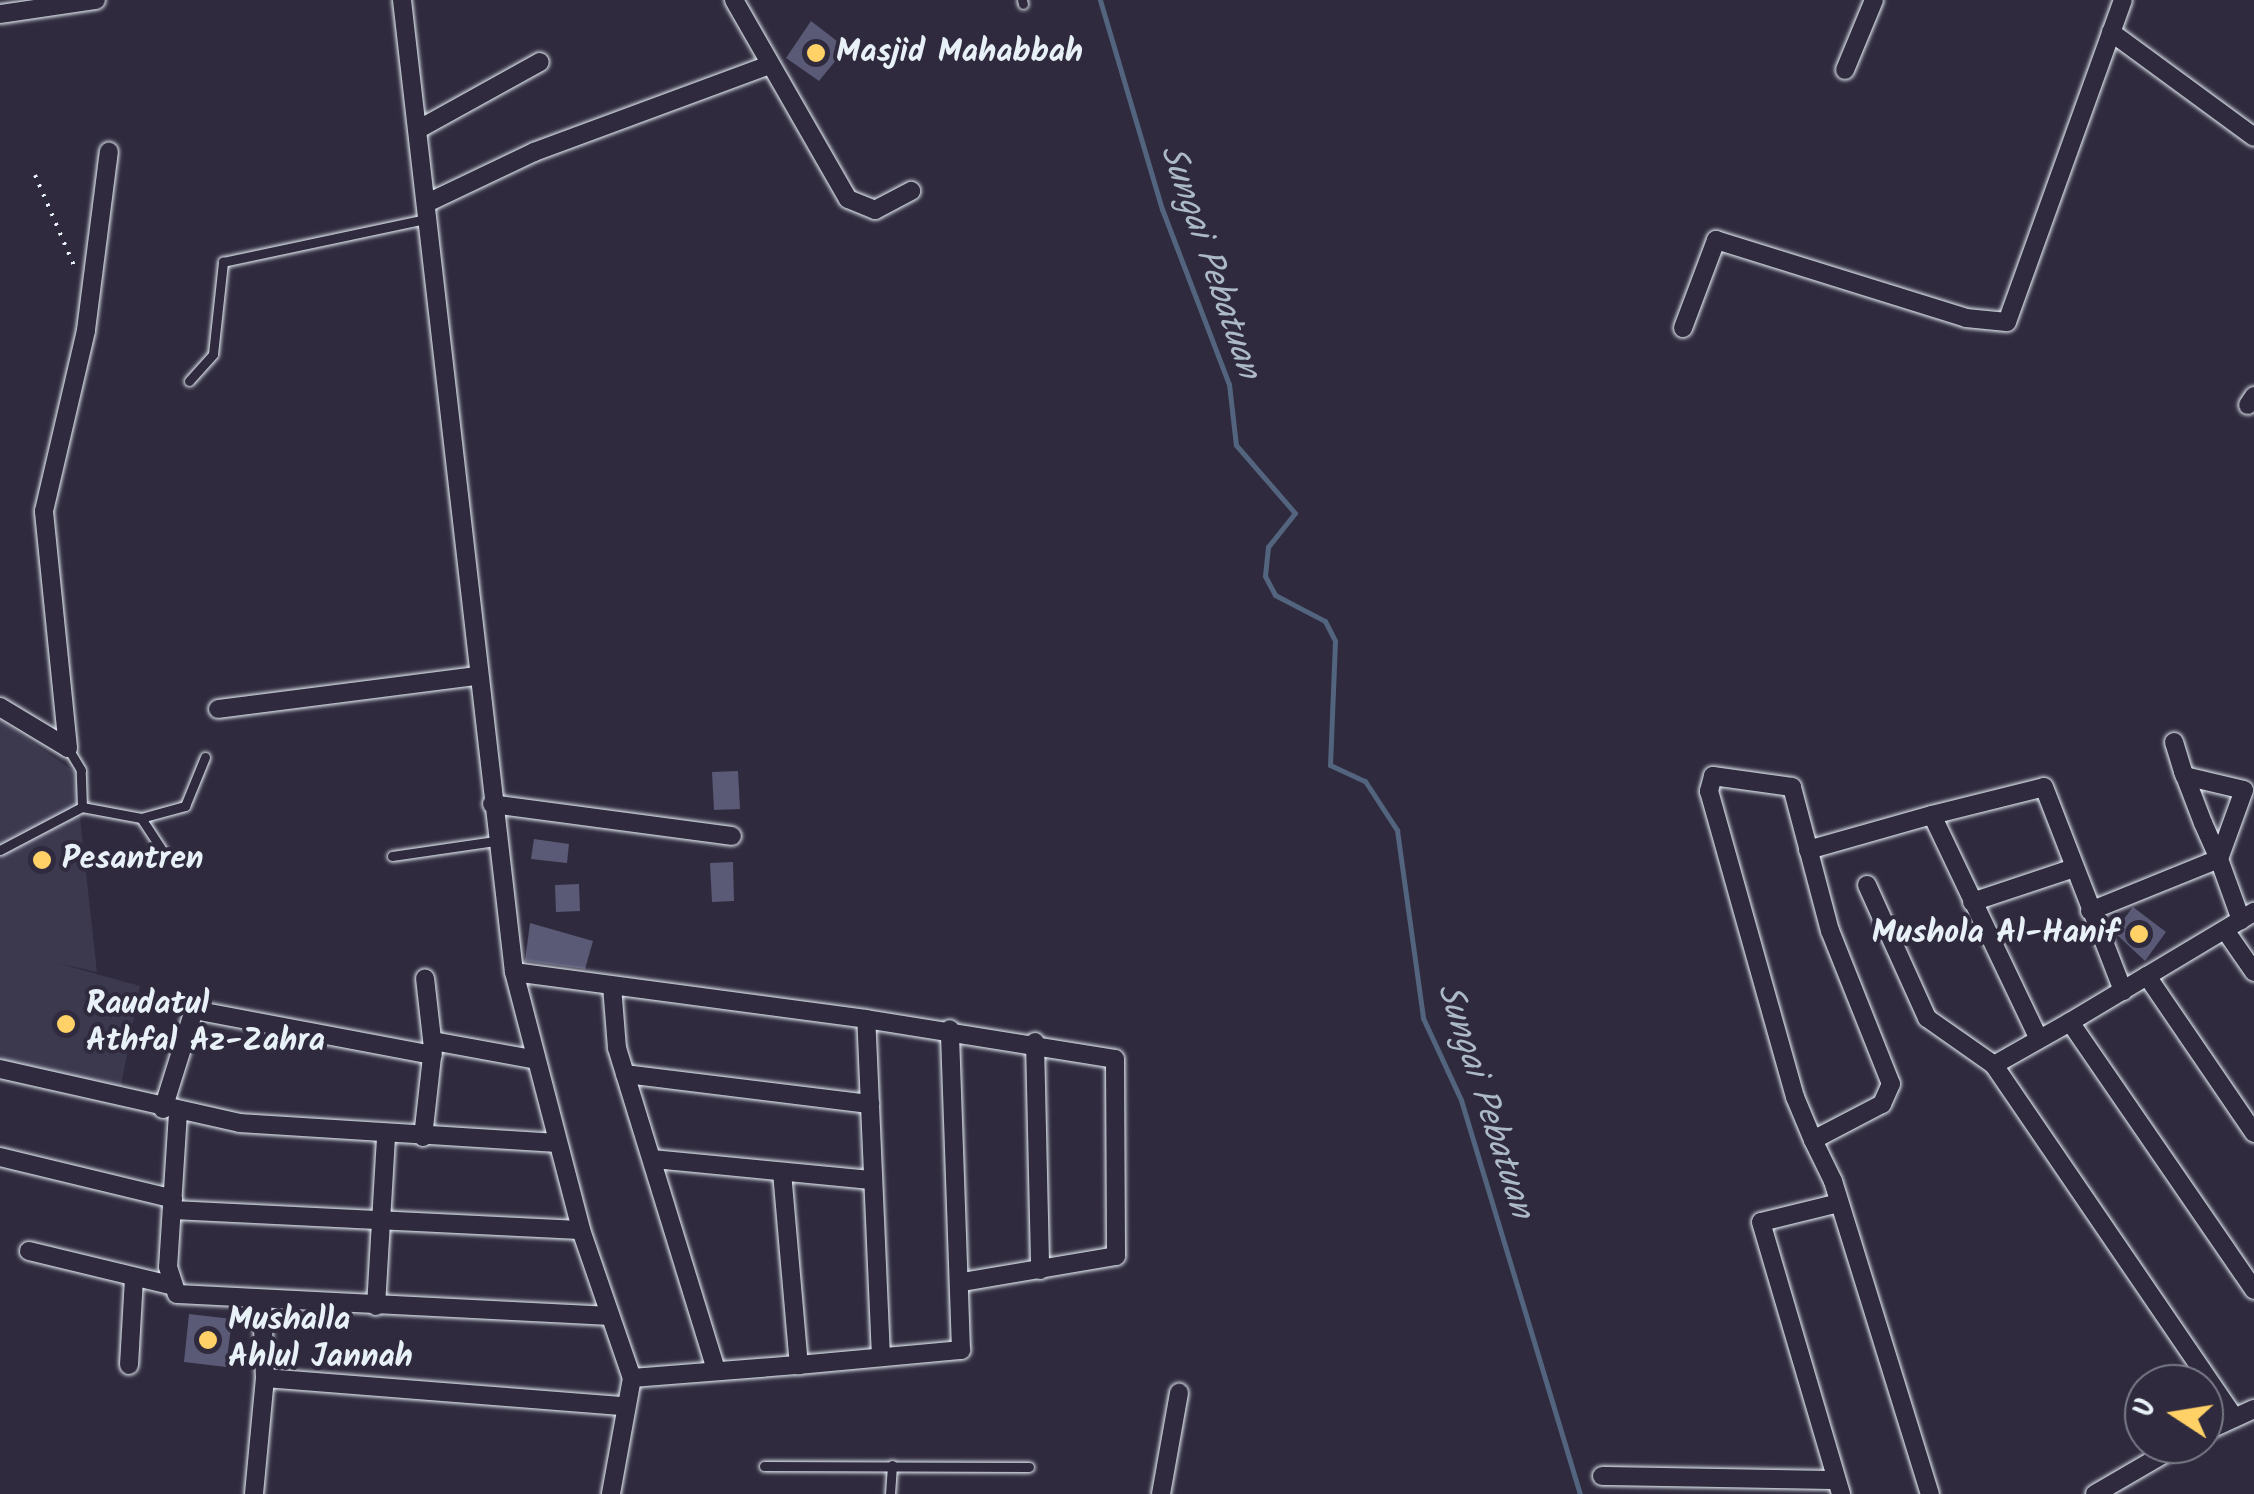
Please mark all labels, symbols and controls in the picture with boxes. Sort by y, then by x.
place label: Masjid Mahabbah [836,34,1083,72]
marker: Masjid Mahabbah [805,42,827,64]
water label: Sungai Pebatuan [1149,140,1269,384]
place label: Pesantren [62,841,204,879]
marker: Pesantren [31,849,53,871]
place label: Mushola Al-Hanif [1872,915,2119,953]
marker: Mushola Al-Hanif [2128,923,2150,945]
water label: Sungai Pebatuan [1426,978,1542,1224]
place label: Raudatul Athfal Az-Zahra [86,987,325,1062]
marker: Raudatul Athfal Az-Zahra [55,1013,77,1035]
place label: Mushalla Ahlul Jannah [228,1303,413,1378]
marker: Mushalla Ahlul Jannah [197,1329,219,1351]
north arrow [2124,1364,2224,1464]
text: U [2122,1395,2170,1421]

